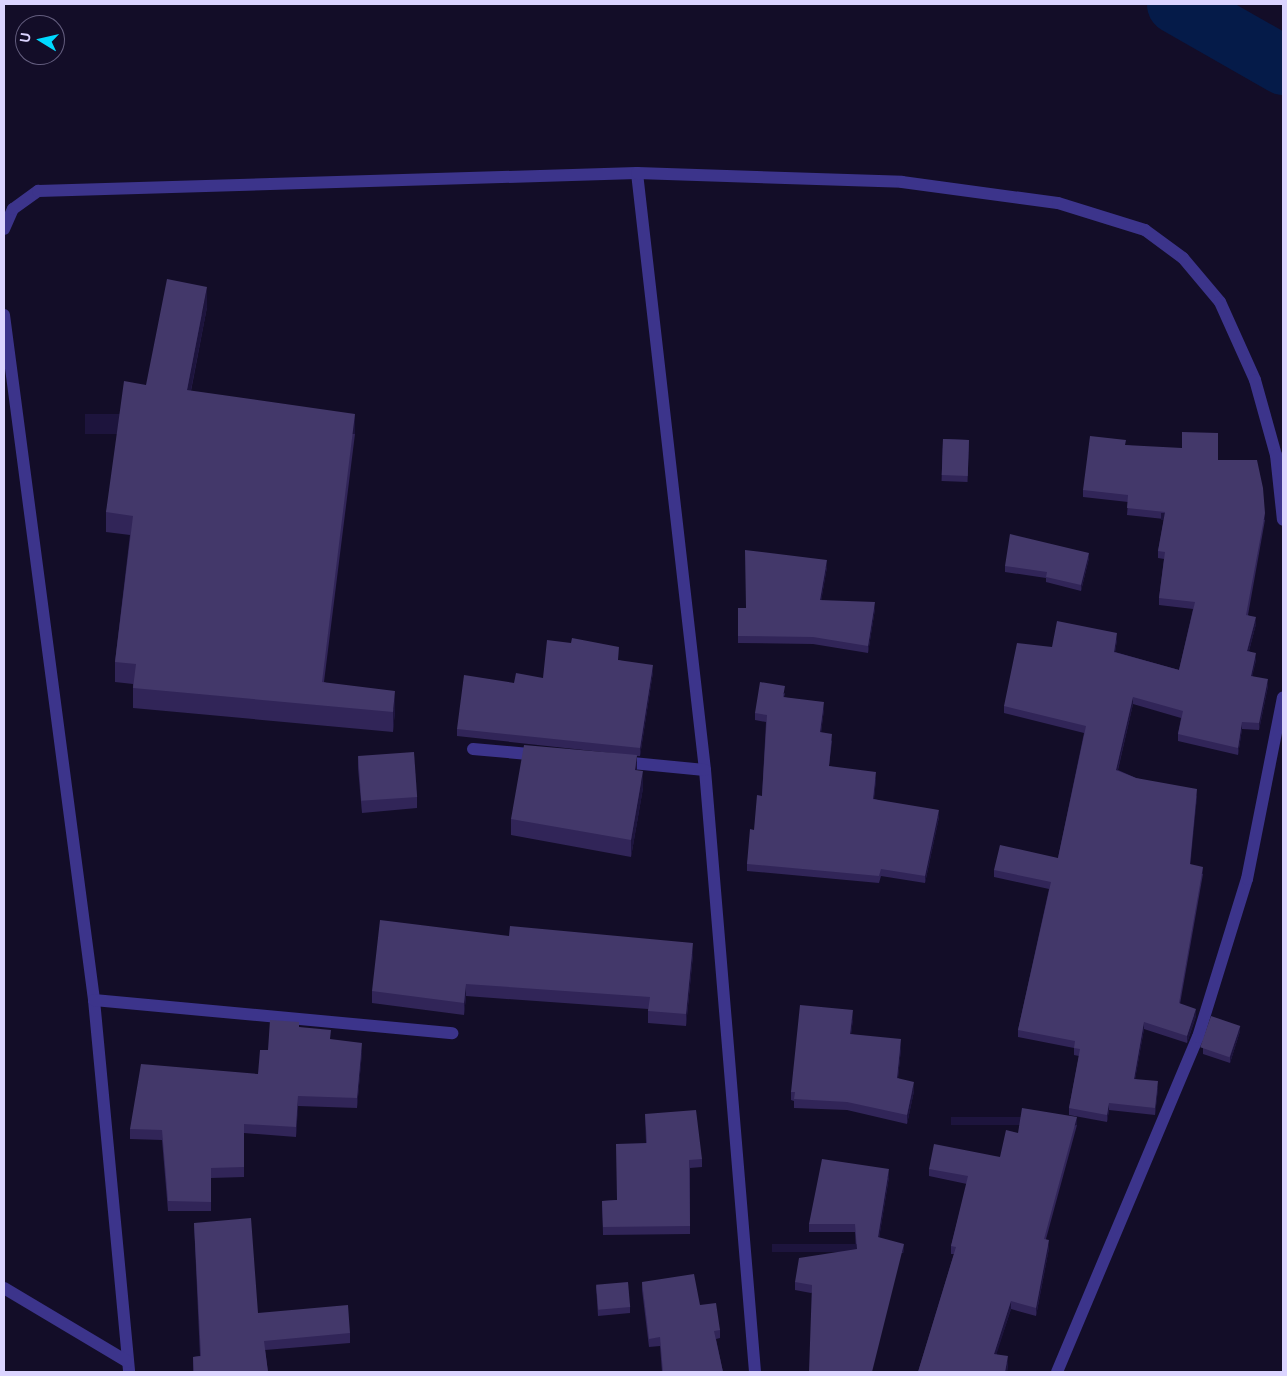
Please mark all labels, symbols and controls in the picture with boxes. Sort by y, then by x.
north arrow [15,15,65,65]
text: U [17,32,35,44]

